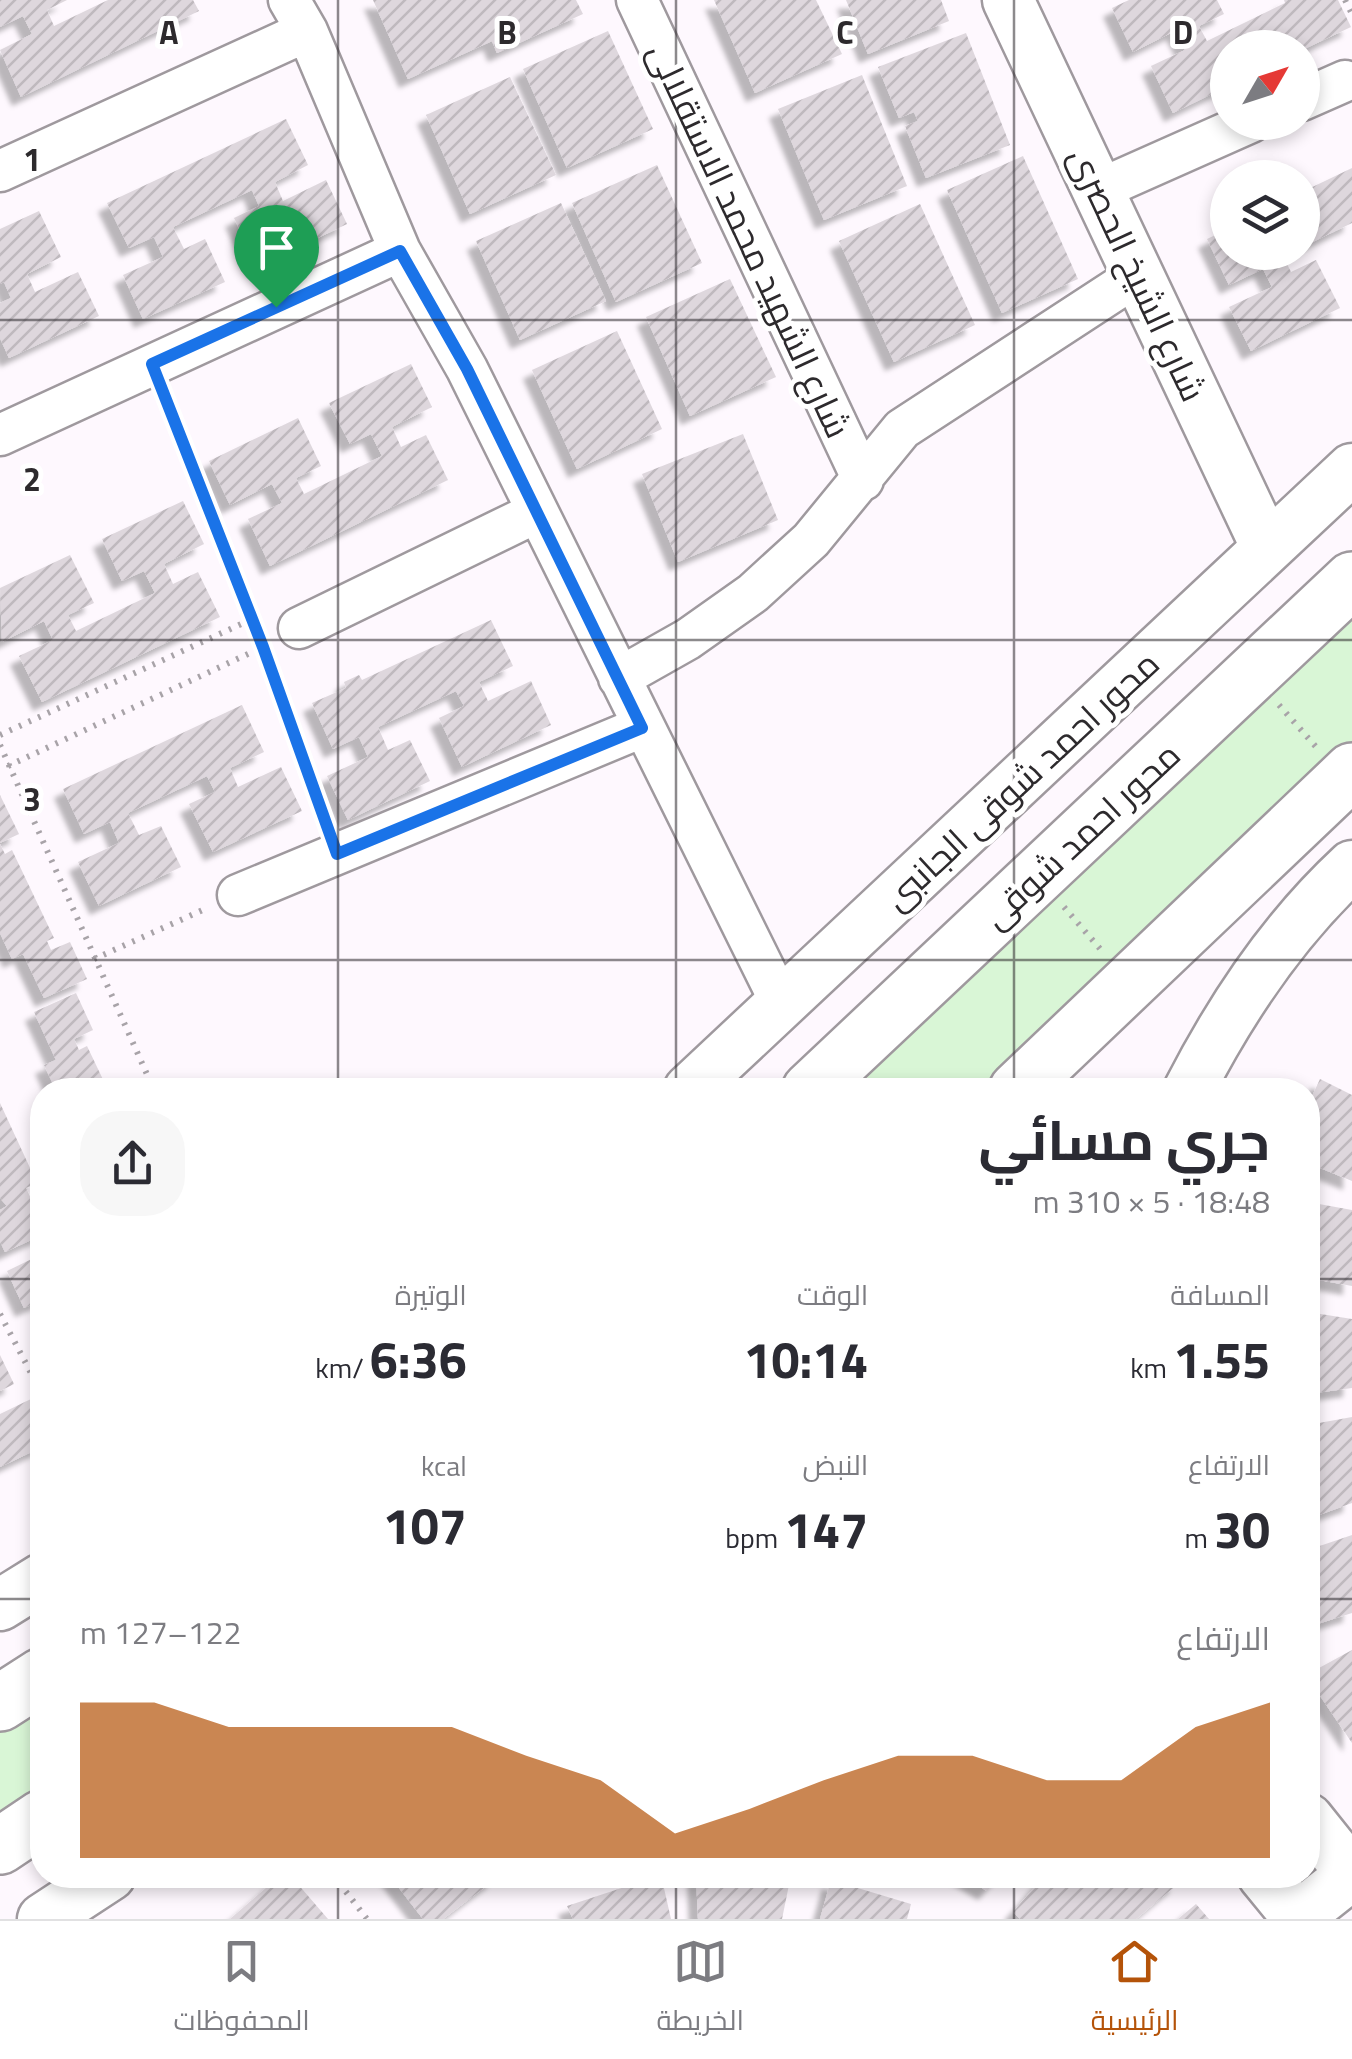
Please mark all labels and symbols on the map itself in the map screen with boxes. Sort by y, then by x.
text: A [159,8,179,56]
text: B [497,8,517,56]
text: C [836,8,854,56]
text: D [1173,8,1193,56]
north arrow [1210,30,1320,140]
street label: شارع الشهيد محمد الاستقلالى [634,33,866,447]
text: 1 [23,135,41,183]
street label: شارع الشيخ الحصرى [1055,138,1221,410]
pin [234,205,319,308]
text: 2 [23,455,41,503]
street label: محور احمد شوقى الجانبى [875,642,1167,918]
street label: محور احمد شوقى [974,733,1188,937]
text: 3 [23,775,41,823]

